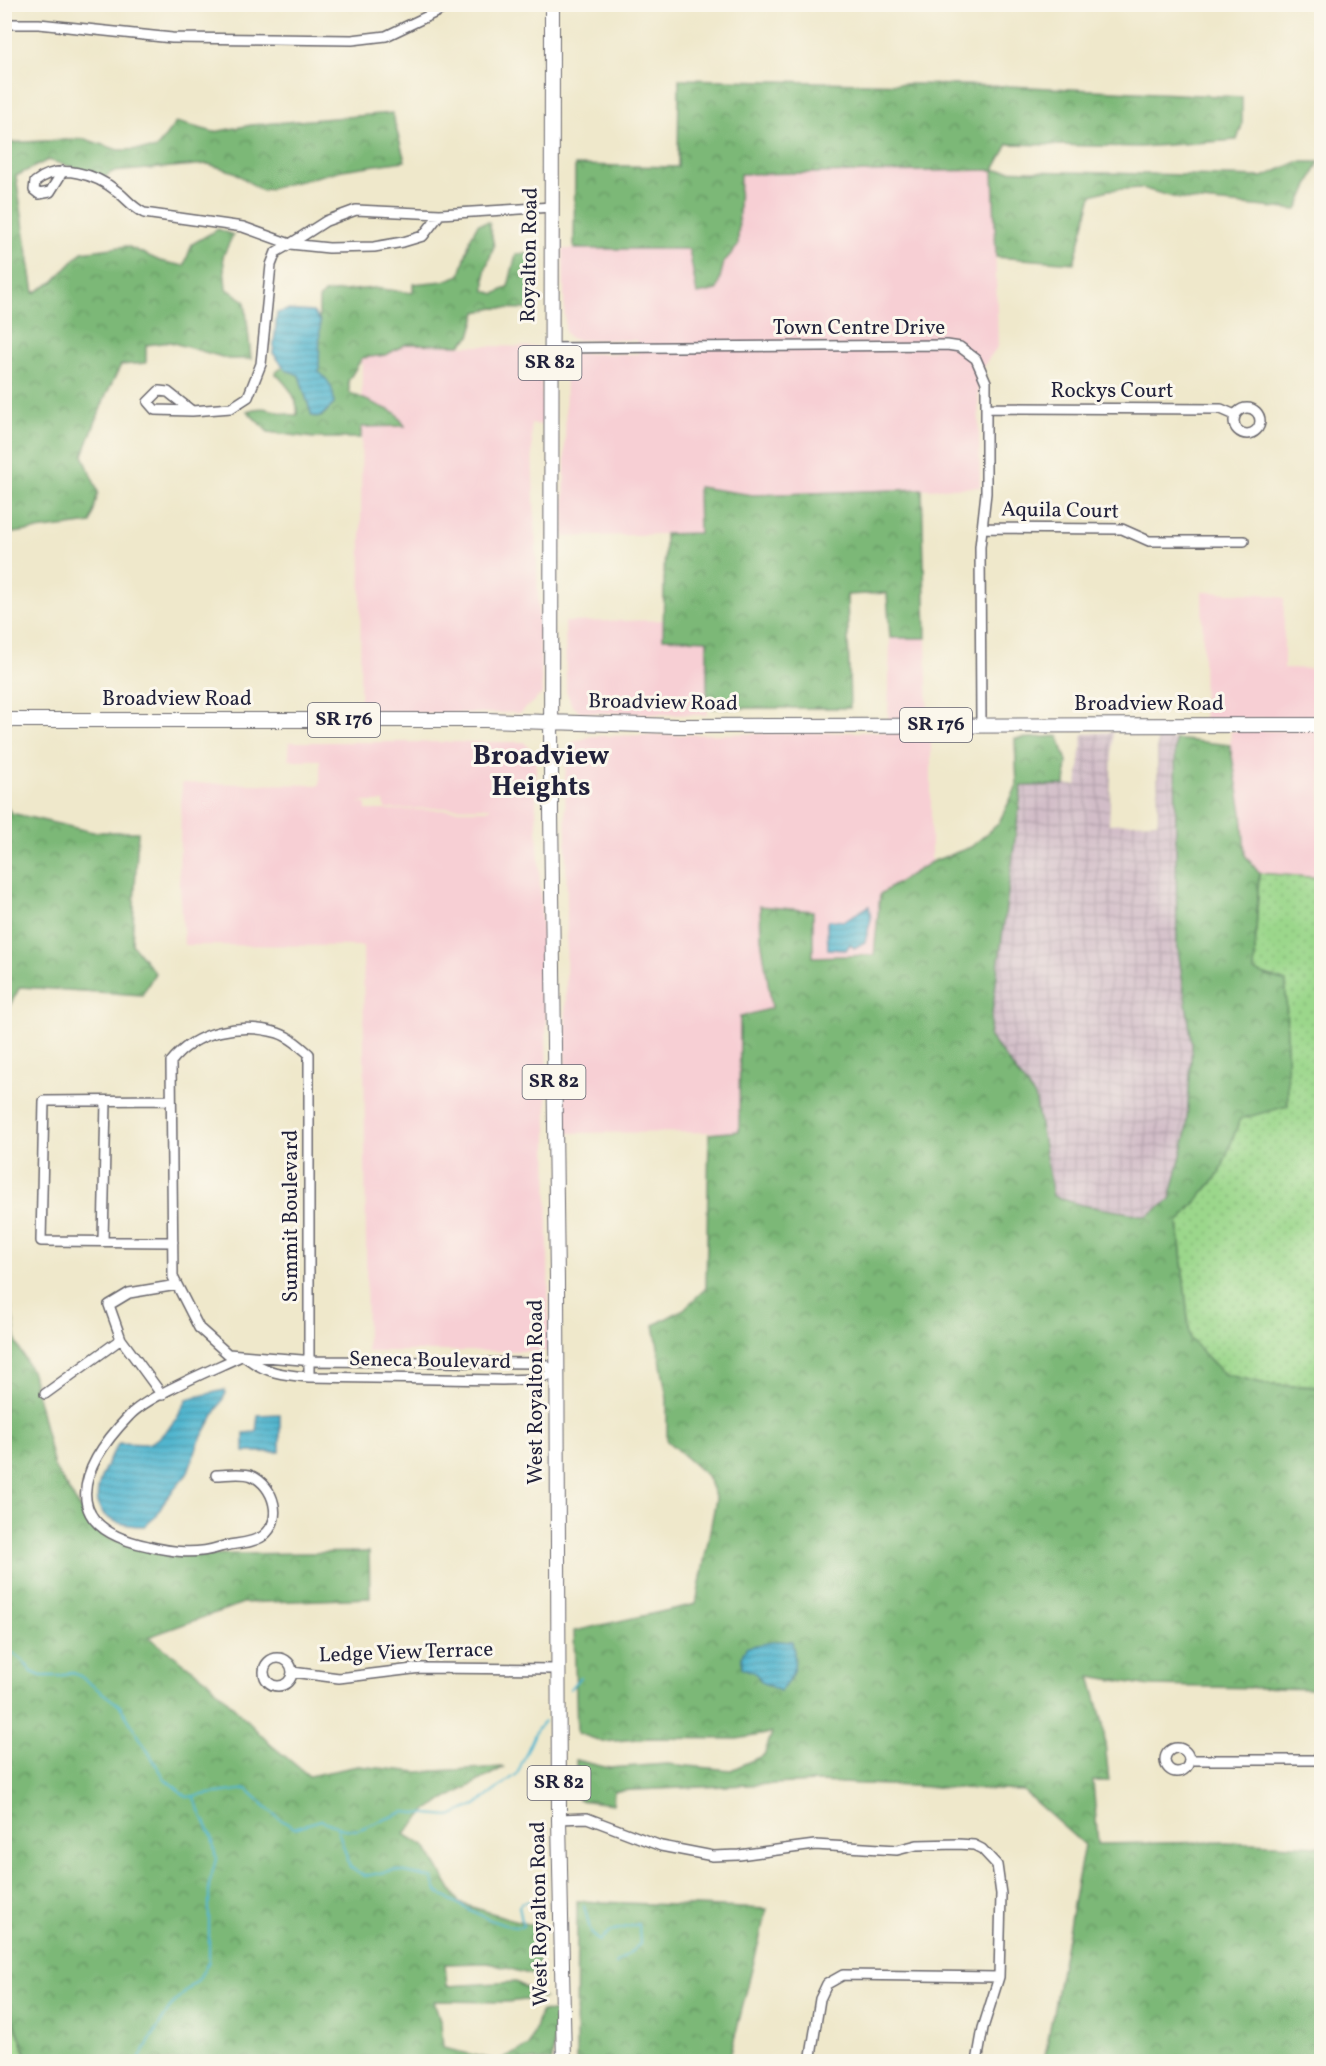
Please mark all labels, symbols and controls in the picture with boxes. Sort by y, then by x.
street label: Royalton Road [514,187,546,323]
street label: Town Centre Drive [773,314,945,343]
road number: SR 82 [518,346,582,380]
street label: Rockys Court [1051,377,1173,406]
street label: Aquila Court [1001,495,1119,527]
street label: Broadview Road [102,685,252,714]
street label: Broadview Road [588,687,738,719]
street label: Broadview Road [1074,690,1224,719]
road number: SR 176 [308,703,380,737]
road number: SR 176 [900,708,972,742]
district label: Broadview Heights [473,738,609,807]
road number: SR 82 [522,1065,586,1099]
street label: Summit Boulevard [277,1130,306,1302]
street label: West Royalton Road [522,1299,551,1485]
street label: Seneca Boulevard [349,1345,511,1377]
street label: Ledge View Terrace [318,1635,494,1671]
road number: SR 82 [528,1766,590,1800]
street label: West Royalton Road [524,1821,556,2007]

